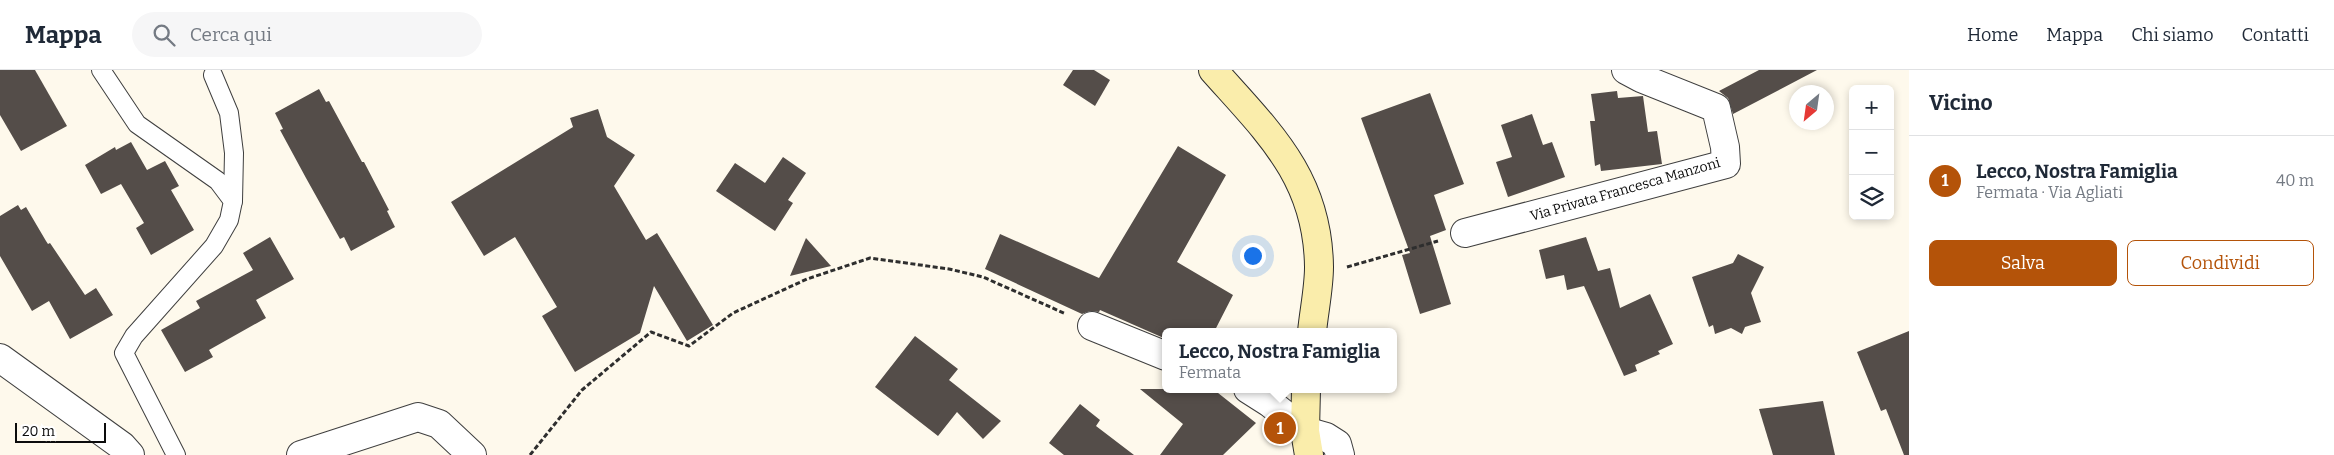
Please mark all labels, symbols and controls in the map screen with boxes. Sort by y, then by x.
search box [132,12,482,57]
text: Mappa [25,21,102,49]
icon: search [150,21,178,49]
text: Cerca qui [190,23,272,46]
text: Home [1967,24,2018,46]
text: Mappa [2046,24,2103,46]
text: Chi siamo [2131,24,2214,46]
text: Contatti [2242,24,2309,46]
north arrow [1789,85,1834,130]
map controls [1849,85,1894,220]
button: + [1849,85,1894,130]
text: Vicino [1929,90,1993,116]
button: − [1849,130,1894,175]
street label: Via Privata Francesca Manzoni [1528,154,1722,225]
text: Lecco, Nostra Famiglia [1976,160,2178,183]
text: 1 [1942,171,1948,190]
text: 40 m [2276,171,2314,190]
button: layers [1849,175,1894,220]
text: Fermata · Via Agliati [1976,183,2123,202]
button: Salva [1929,240,2117,286]
button: Condividi [2127,240,2314,286]
your location [1240,243,1266,269]
popup [1162,328,1397,393]
text: Lecco, Nostra Famiglia [1179,340,1380,363]
text: Fermata [1179,363,1241,382]
pin: 1 [1264,409,1296,447]
scale bar [15,420,106,443]
text: 20 m [22,423,55,440]

